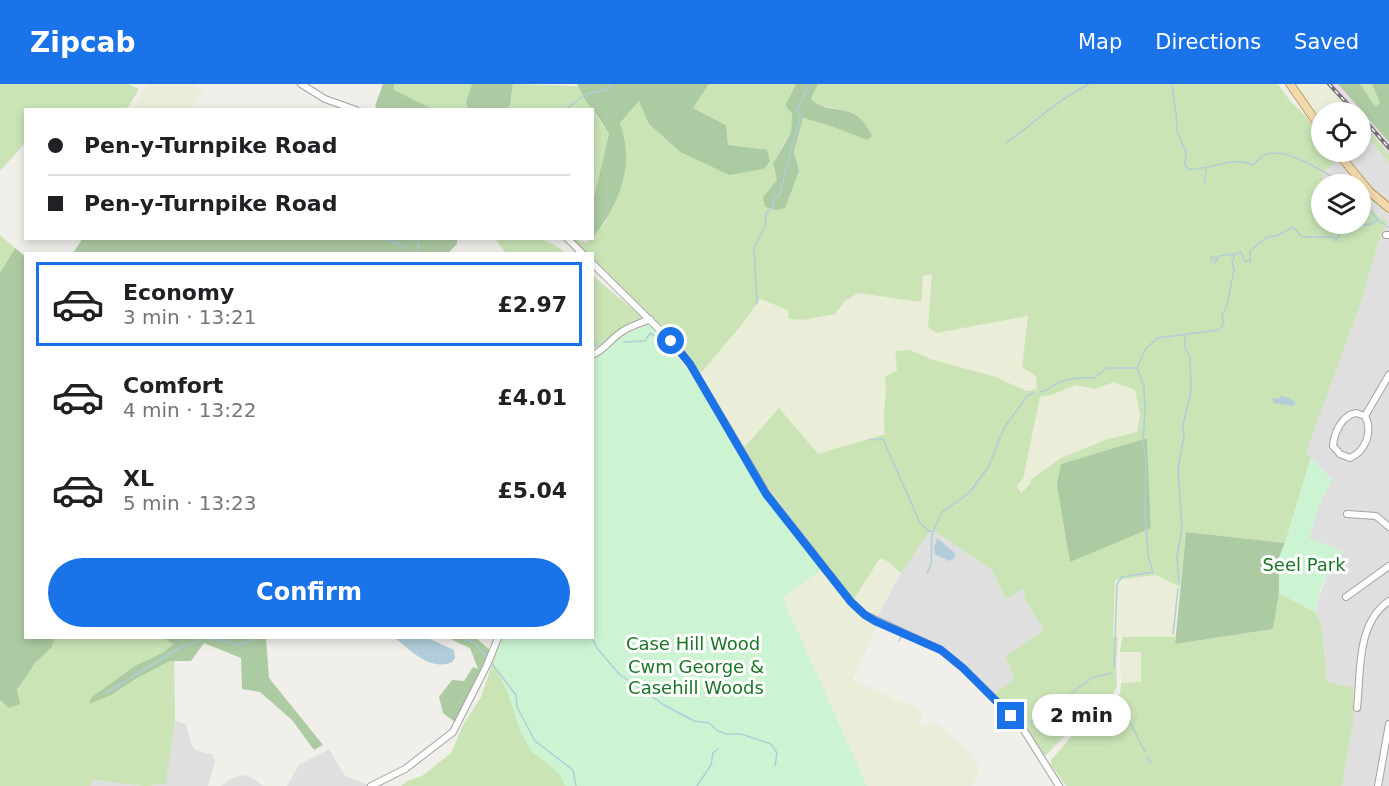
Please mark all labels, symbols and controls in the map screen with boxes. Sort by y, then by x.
text: Zipcab [30,26,135,59]
text: Map [1078,30,1122,54]
text: Directions [1155,30,1261,54]
text: Saved [1294,30,1359,54]
map controls [1311,102,1371,234]
button: locate [1311,102,1371,162]
text: Pen-y-Turnpike Road [84,133,337,158]
button: layers [1311,174,1371,234]
text: Pen-y-Turnpike Road [84,191,337,216]
icon: car [51,277,105,331]
text: Economy [123,280,234,305]
text: £2.97 [497,292,567,317]
text: 3 min · 13:21 [123,305,257,329]
route start [657,327,684,354]
icon: car [51,370,105,424]
text: Comfort [123,373,223,398]
text: £4.01 [497,385,567,410]
text: 4 min · 13:22 [123,398,257,422]
icon: car [51,463,105,517]
text: XL [123,466,154,491]
text: £5.04 [497,478,567,503]
text: 5 min · 13:23 [123,491,257,515]
park label: Seel Park [1262,554,1346,575]
button: Confirm [48,558,570,627]
park label: Case Hill Wood [626,633,760,654]
park label: Cwm George & Casehill Woods [628,656,764,698]
callout: 2 min [1032,695,1131,737]
route end [997,702,1024,729]
text: 2 min [1050,703,1113,727]

